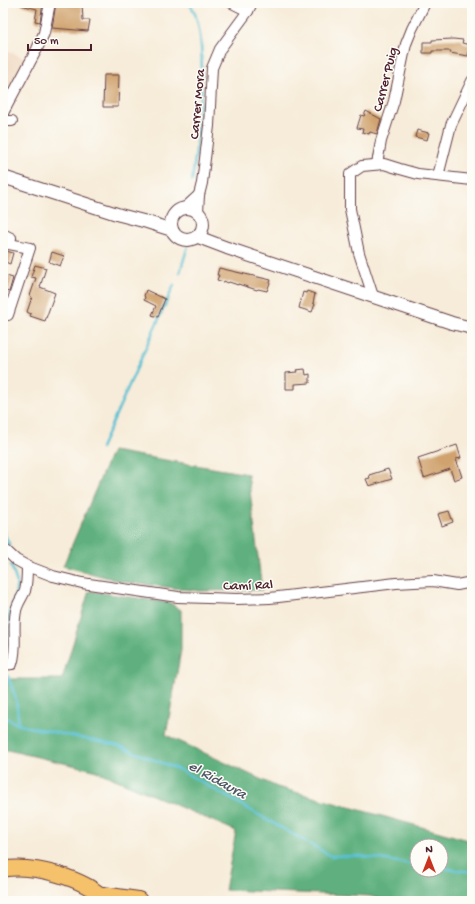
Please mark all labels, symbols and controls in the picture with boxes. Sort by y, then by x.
scale bar [28,26,91,52]
text: 50 m [34,35,59,49]
street label: Carrer Puig [370,45,403,114]
street label: Carrer Mora [187,67,210,140]
street label: Camí Ral [223,577,273,596]
water label: el Ridaura [185,757,251,805]
north arrow [409,838,449,878]
text: N [425,844,433,856]

